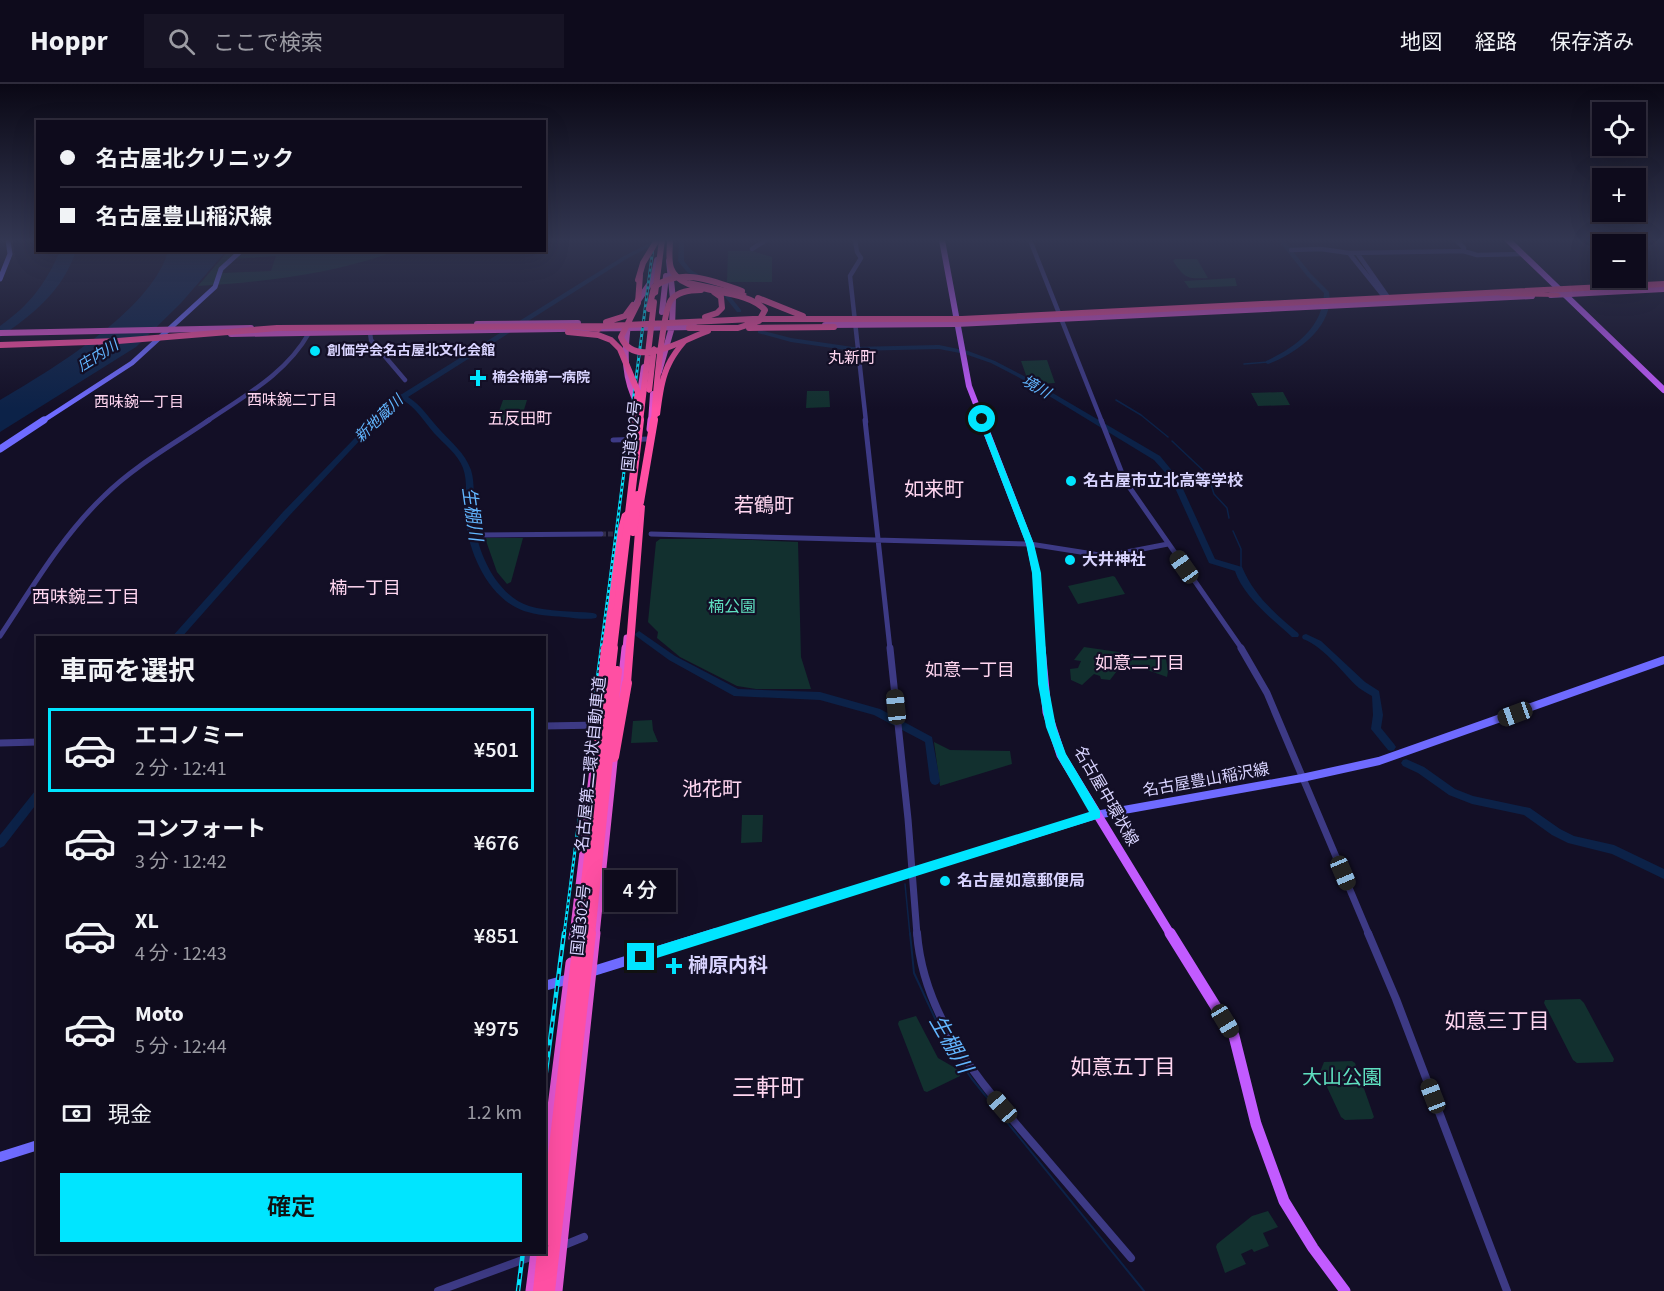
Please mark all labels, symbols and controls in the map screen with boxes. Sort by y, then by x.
search box [144,14,564,68]
text: Hoppr [30,21,108,61]
icon: search [165,25,198,58]
text: ここで検索 [213,27,323,59]
text: 地図 [1400,27,1442,57]
text: 経路 [1475,27,1517,57]
text: 保存済み [1550,27,1634,57]
map controls [1592,102,1646,288]
button: locate [1592,102,1646,156]
text: 名古屋北クリニック [96,143,294,175]
button: + [1592,168,1646,222]
text: 名古屋豊山稲沢線 [96,201,272,233]
button: − [1592,234,1646,288]
water label: 庄内川 [73,334,124,377]
place label: 創価学会名古屋北文化会館 [327,341,495,361]
marker: 創価学会名古屋北文化会館 [308,344,322,358]
district label: 丸新町 [828,347,876,369]
place label: 楠会楠第一病院 [492,368,590,388]
marker: 楠会楠第一病院 [469,369,487,387]
water label: 境川 [1018,370,1056,405]
water label: 新地蔵川 [350,389,409,447]
district label: 西味鋺二丁目 [247,390,337,411]
district label: 西味鋺一丁目 [94,392,184,413]
street label: 国道302号 [617,399,647,473]
route start [968,405,995,432]
district label: 五反田町 [488,408,552,430]
place label: 名古屋市立北高等学校 [1083,470,1243,492]
marker: 名古屋市立北高等学校 [1064,474,1078,488]
district label: 如来町 [904,476,964,504]
water label: 生棚川 [456,486,488,544]
district label: 若鶴町 [734,492,794,520]
car [1166,547,1202,587]
place label: 大井神社 [1082,549,1146,571]
marker: 大井神社 [1063,553,1077,567]
district label: 楠一丁目 [329,576,401,601]
district label: 西味鋺三丁目 [32,585,140,610]
park label: 楠公園 [708,596,756,618]
district label: 如意二丁目 [1095,651,1185,676]
text: 車両を選択 [60,652,195,691]
district label: 如意一丁目 [925,658,1015,683]
street label: 名古屋第二環状自動車道 [571,675,611,853]
car [885,688,907,726]
car [1495,699,1535,729]
text: エコノミー [135,720,245,752]
icon: car [63,723,117,777]
text: ¥501 [474,734,519,766]
street label: 名古屋中環状線 [1068,742,1144,850]
text: 2 分 · 12:41 [135,755,227,783]
street label: 名古屋豊山稲沢線 [1141,758,1271,802]
district label: 池花町 [682,776,742,804]
text: コンフォート [135,813,266,845]
icon: car [63,816,117,870]
text: ¥676 [474,827,519,859]
text: 3 分 · 12:42 [135,848,227,876]
car [1328,853,1358,893]
callout: 4 分 [605,870,677,912]
place label: 名古屋如意郵便局 [957,870,1085,892]
marker: 名古屋如意郵便局 [938,874,952,888]
text: 4 分 [623,877,657,905]
street label: 国道302号 [566,883,596,957]
text: XL [135,905,159,937]
icon: car [63,909,117,963]
text: ¥851 [474,920,519,952]
text: 4 分 · 12:43 [135,940,227,968]
route end [627,943,654,970]
place label: 榊原内科 [688,952,768,980]
marker: 榊原内科 [665,957,683,975]
text: Moto [135,998,184,1030]
car [1208,1001,1242,1041]
icon: car [63,1002,117,1056]
district label: 如意三丁目 [1445,1006,1550,1036]
water label: 生棚川 [922,1009,981,1081]
text: ¥975 [474,1013,519,1045]
text: 5 分 · 12:44 [135,1033,227,1061]
district label: 如意五丁目 [1071,1052,1176,1082]
park label: 大山公園 [1302,1064,1382,1092]
district label: 三軒町 [732,1071,804,1106]
car [1418,1076,1448,1116]
car [983,1088,1021,1126]
icon: cash [60,1097,93,1130]
text: 現金 [108,1099,152,1131]
text: 1.2 km [467,1099,522,1127]
button: 確定 [60,1173,522,1242]

